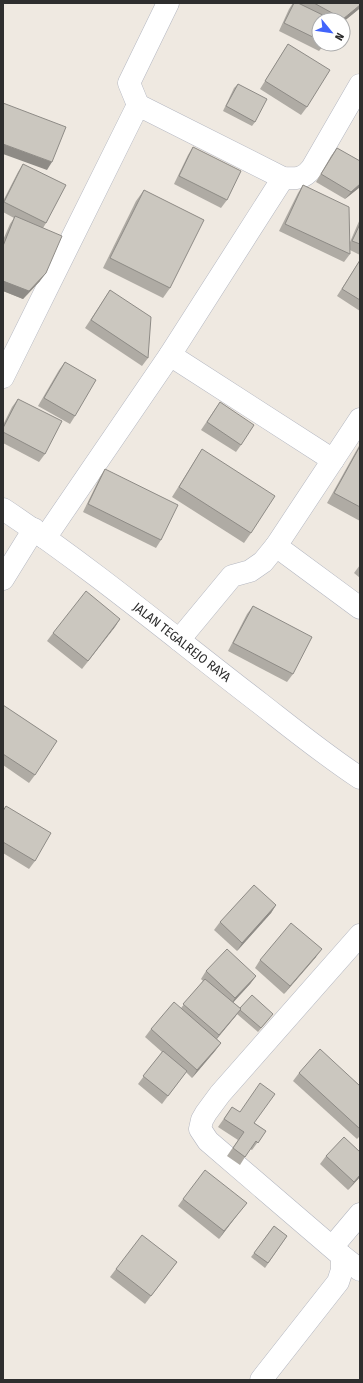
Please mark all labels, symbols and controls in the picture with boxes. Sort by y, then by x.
north arrow [311,12,351,52]
text: N [332,31,347,43]
street label: JALAN TEGALREJO RAYA [130,599,234,685]

